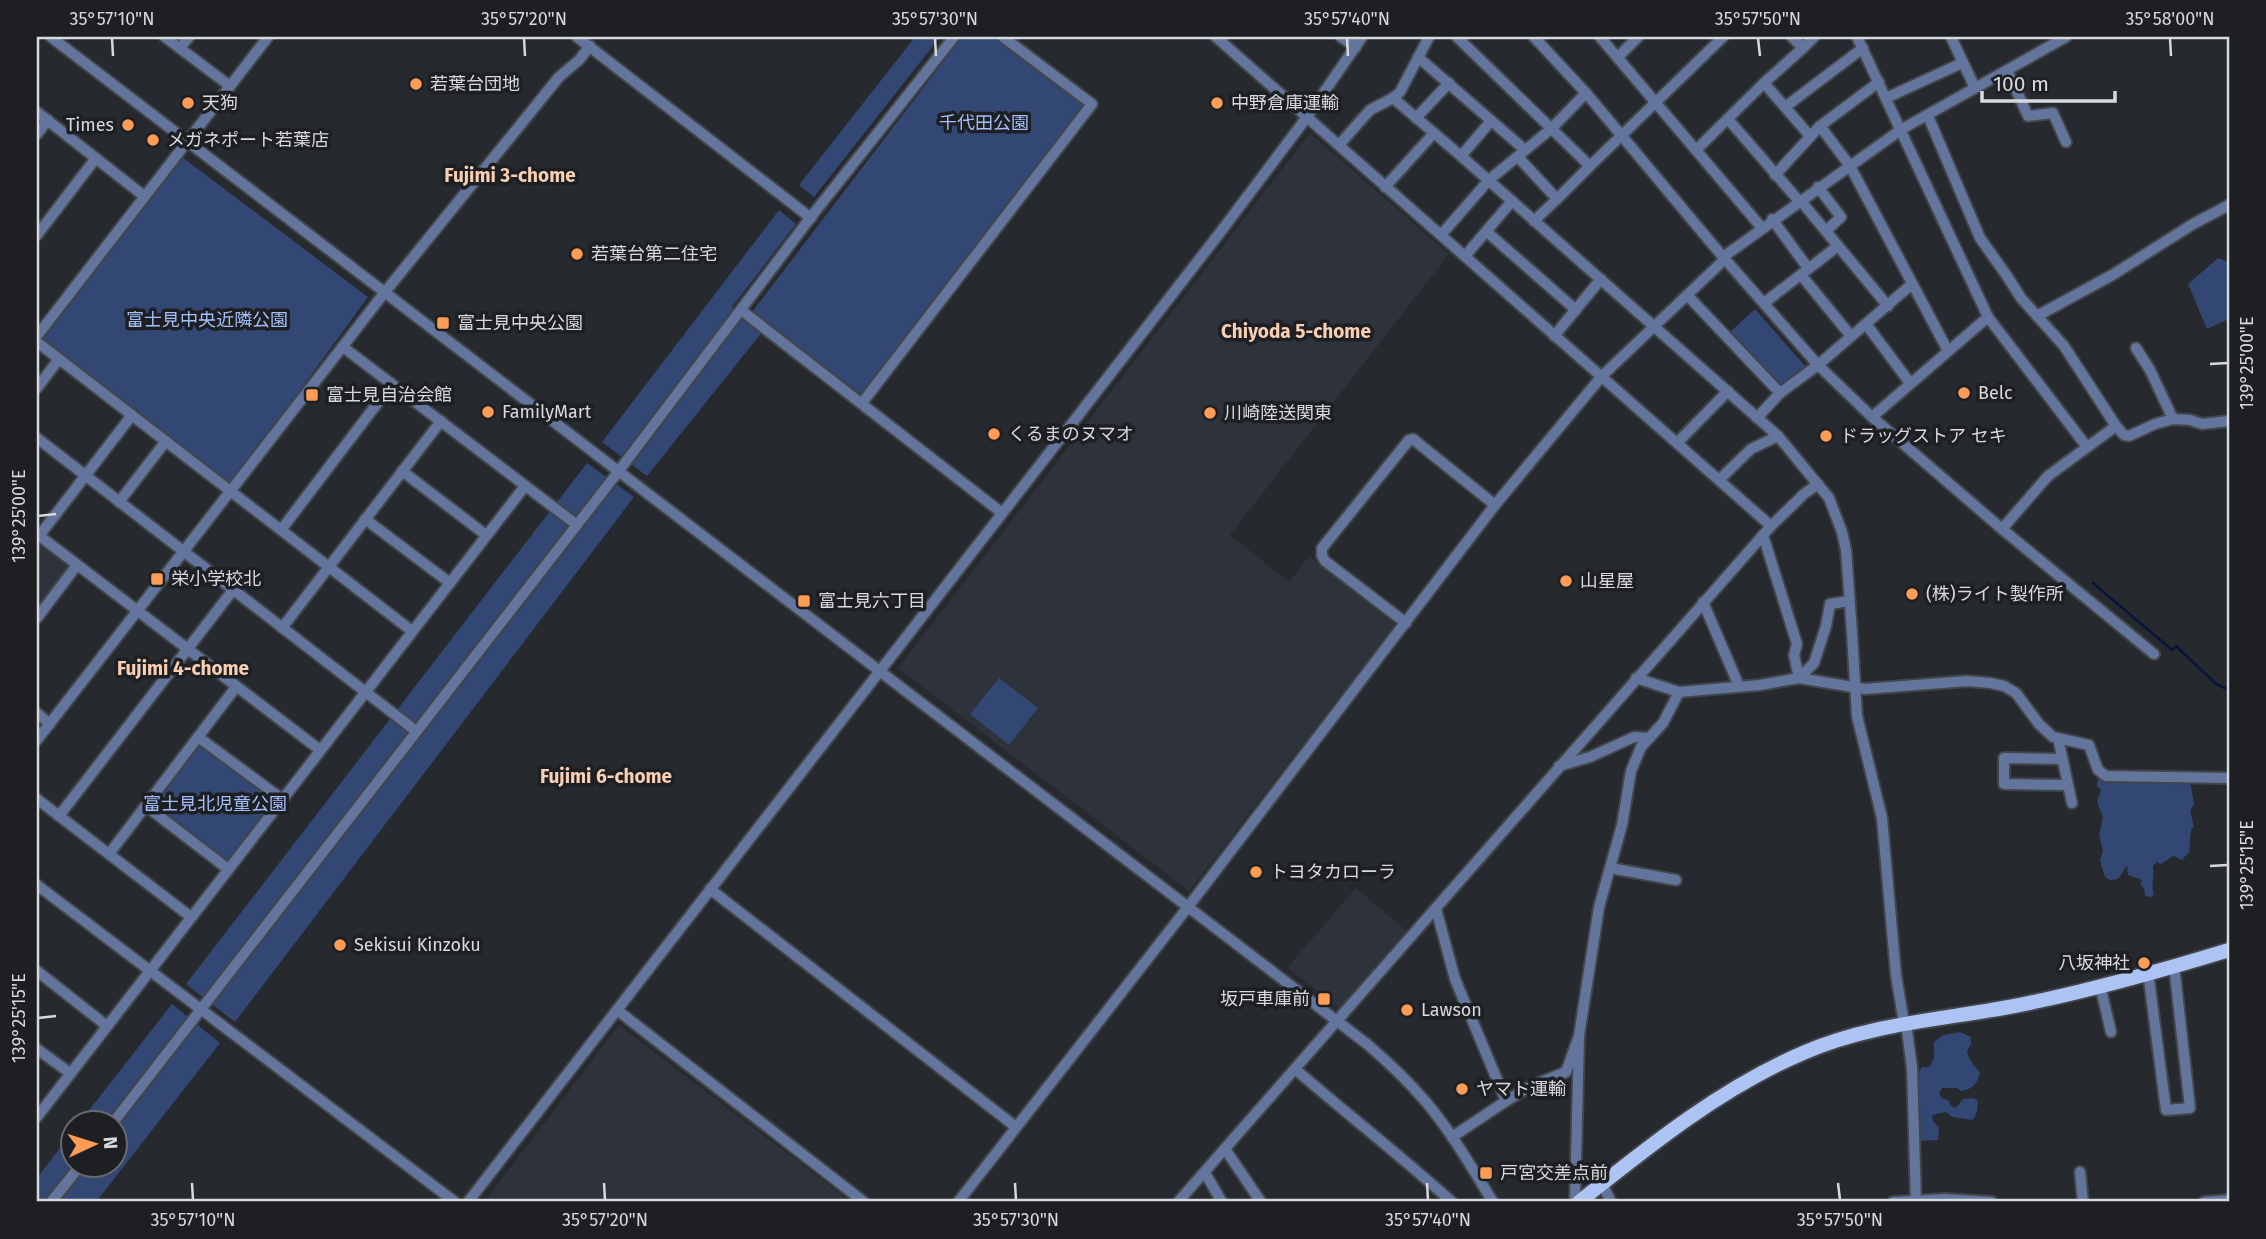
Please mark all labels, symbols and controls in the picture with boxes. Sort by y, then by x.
text: 35°57'10"N [69,8,155,30]
text: 35°57'20"N [481,8,567,30]
text: 35°57'30"N [892,8,978,30]
text: 35°57'40"N [1304,8,1390,30]
text: 35°57'50"N [1715,8,1801,30]
text: 35°58'00"N [2125,8,2215,30]
scale bar [1982,60,2116,104]
text: 100 m [1993,71,2049,97]
place label: 若葉台団地 [430,73,520,95]
marker: 若葉台団地 [408,76,424,92]
place label: 天狗 [202,92,238,114]
place label: 中野倉庫運輸 [1231,92,1339,114]
marker: 天狗 [180,95,196,111]
marker: 中野倉庫運輸 [1209,95,1225,111]
park label: 千代田公園 [939,112,1029,134]
place label: Times [66,114,114,136]
marker: Times [120,117,136,133]
place label: メガネポート若葉店 [167,129,329,151]
marker: メガネポート若葉店 [145,132,161,148]
district label: Fujimi 3-chome [444,164,576,187]
place label: 若葉台第二住宅 [591,243,717,265]
marker: 若葉台第二住宅 [569,246,585,262]
park label: 富士見中央近隣公園 [126,309,288,331]
place label: 富士見中央公園 [457,312,583,334]
marker: 富士見中央公園 [435,315,451,331]
text: 139°25'00"E [2236,316,2258,410]
district label: Chiyoda 5-chome [1221,320,1371,343]
place label: Belc [1978,382,2013,404]
place label: 富士見自治会館 [326,384,452,406]
marker: Belc [1956,385,1972,401]
marker: 富士見自治会館 [304,387,320,403]
place label: FamilyMart [502,401,592,423]
place label: 川崎陸送関東 [1224,402,1332,424]
marker: FamilyMart [480,404,496,420]
marker: 川崎陸送関東 [1202,405,1218,421]
place label: くるまのヌマオ [1008,423,1134,445]
place label: ドラッグストア セキ [1840,425,2007,447]
marker: くるまのヌマオ [986,426,1002,442]
marker: ドラッグストア セキ [1818,428,1834,444]
text: 139°25'00"E [8,469,30,563]
place label: 栄小学校北 [171,568,261,590]
place label: 山星屋 [1580,570,1634,592]
marker: 栄小学校北 [149,571,165,587]
marker: 山星屋 [1558,573,1574,589]
place label: (株)ライト製作所 [1926,583,2064,605]
marker: (株)ライト製作所 [1904,586,1920,602]
place label: 富士見六丁目 [818,590,926,612]
marker: 富士見六丁目 [796,593,812,609]
district label: Fujimi 4-chome [117,657,249,680]
district label: Fujimi 6-chome [540,765,672,788]
park label: 富士見北児童公園 [143,793,287,815]
text: 139°25'15"E [2236,820,2258,910]
place label: トヨタカローラ [1270,861,1396,883]
marker: トヨタカローラ [1248,864,1264,880]
place label: Sekisui Kinzoku [354,934,481,956]
marker: Sekisui Kinzoku [332,937,348,953]
place label: 八坂神社 [2058,952,2130,974]
marker: 八坂神社 [2136,955,2152,971]
text: 139°25'15"E [8,973,30,1063]
place label: 坂戸車庫前 [1220,988,1310,1010]
marker: 坂戸車庫前 [1316,991,1332,1007]
place label: Lawson [1421,999,1482,1021]
marker: Lawson [1399,1002,1415,1018]
place label: ヤマト運輸 [1476,1078,1566,1100]
marker: ヤマト運輸 [1454,1081,1470,1097]
north arrow [60,1110,130,1180]
text: N [99,1136,122,1150]
place label: 戸宮交差点前 [1500,1162,1608,1184]
marker: 戸宮交差点前 [1478,1165,1494,1181]
text: 35°57'10"N [150,1209,236,1231]
text: 35°57'20"N [562,1209,648,1231]
text: 35°57'30"N [973,1209,1059,1231]
text: 35°57'40"N [1385,1209,1471,1231]
text: 35°57'50"N [1797,1209,1883,1231]

